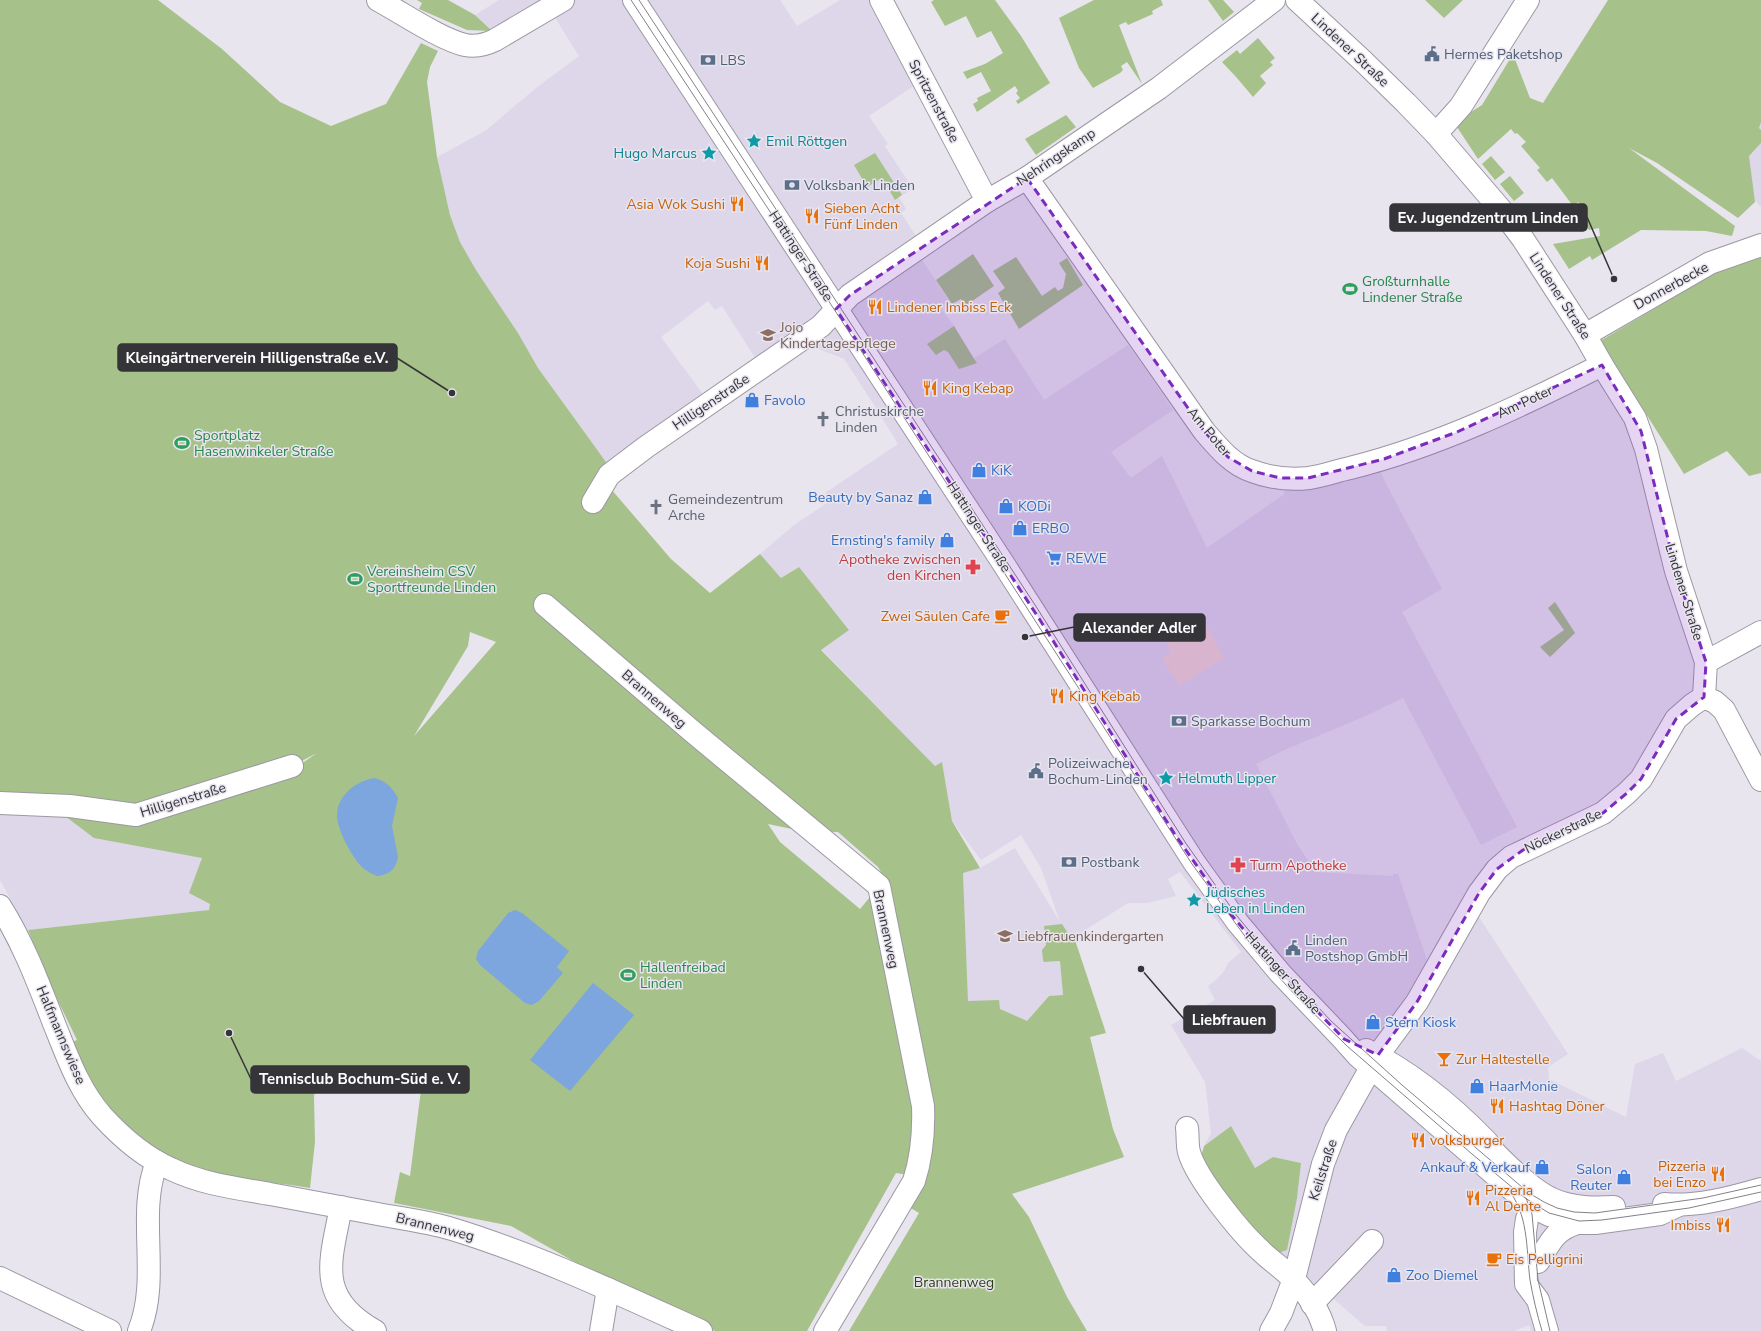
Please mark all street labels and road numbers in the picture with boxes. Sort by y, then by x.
street label: Lindener Straße [1307,9,1393,91]
street label: Spritzenstraße [904,56,964,146]
street label: Nehringskamp [1013,124,1099,190]
street label: Hattinger Straße [764,207,838,305]
street label: Lindener Straße [1525,249,1595,343]
street label: Donnerbecke [1630,258,1712,314]
street label: Hilligenstraße [669,369,753,435]
street label: Am Poter [1494,381,1556,423]
street label: Am Poter [1183,403,1235,461]
street label: Hattinger Straße [942,478,1016,576]
street label: Lindener Straße [1660,541,1708,643]
street label: Brannenweg [617,665,691,733]
street label: Hilligenstraße [138,778,228,822]
street label: Nöckerstraße [1521,804,1605,858]
street label: Brannenweg [868,888,904,970]
street label: Hattinger Straße [1241,928,1325,1018]
street label: Halfmannswiese [32,983,90,1087]
street label: Keilstraße [1304,1137,1342,1203]
street label: Brannenweg [394,1208,476,1246]

